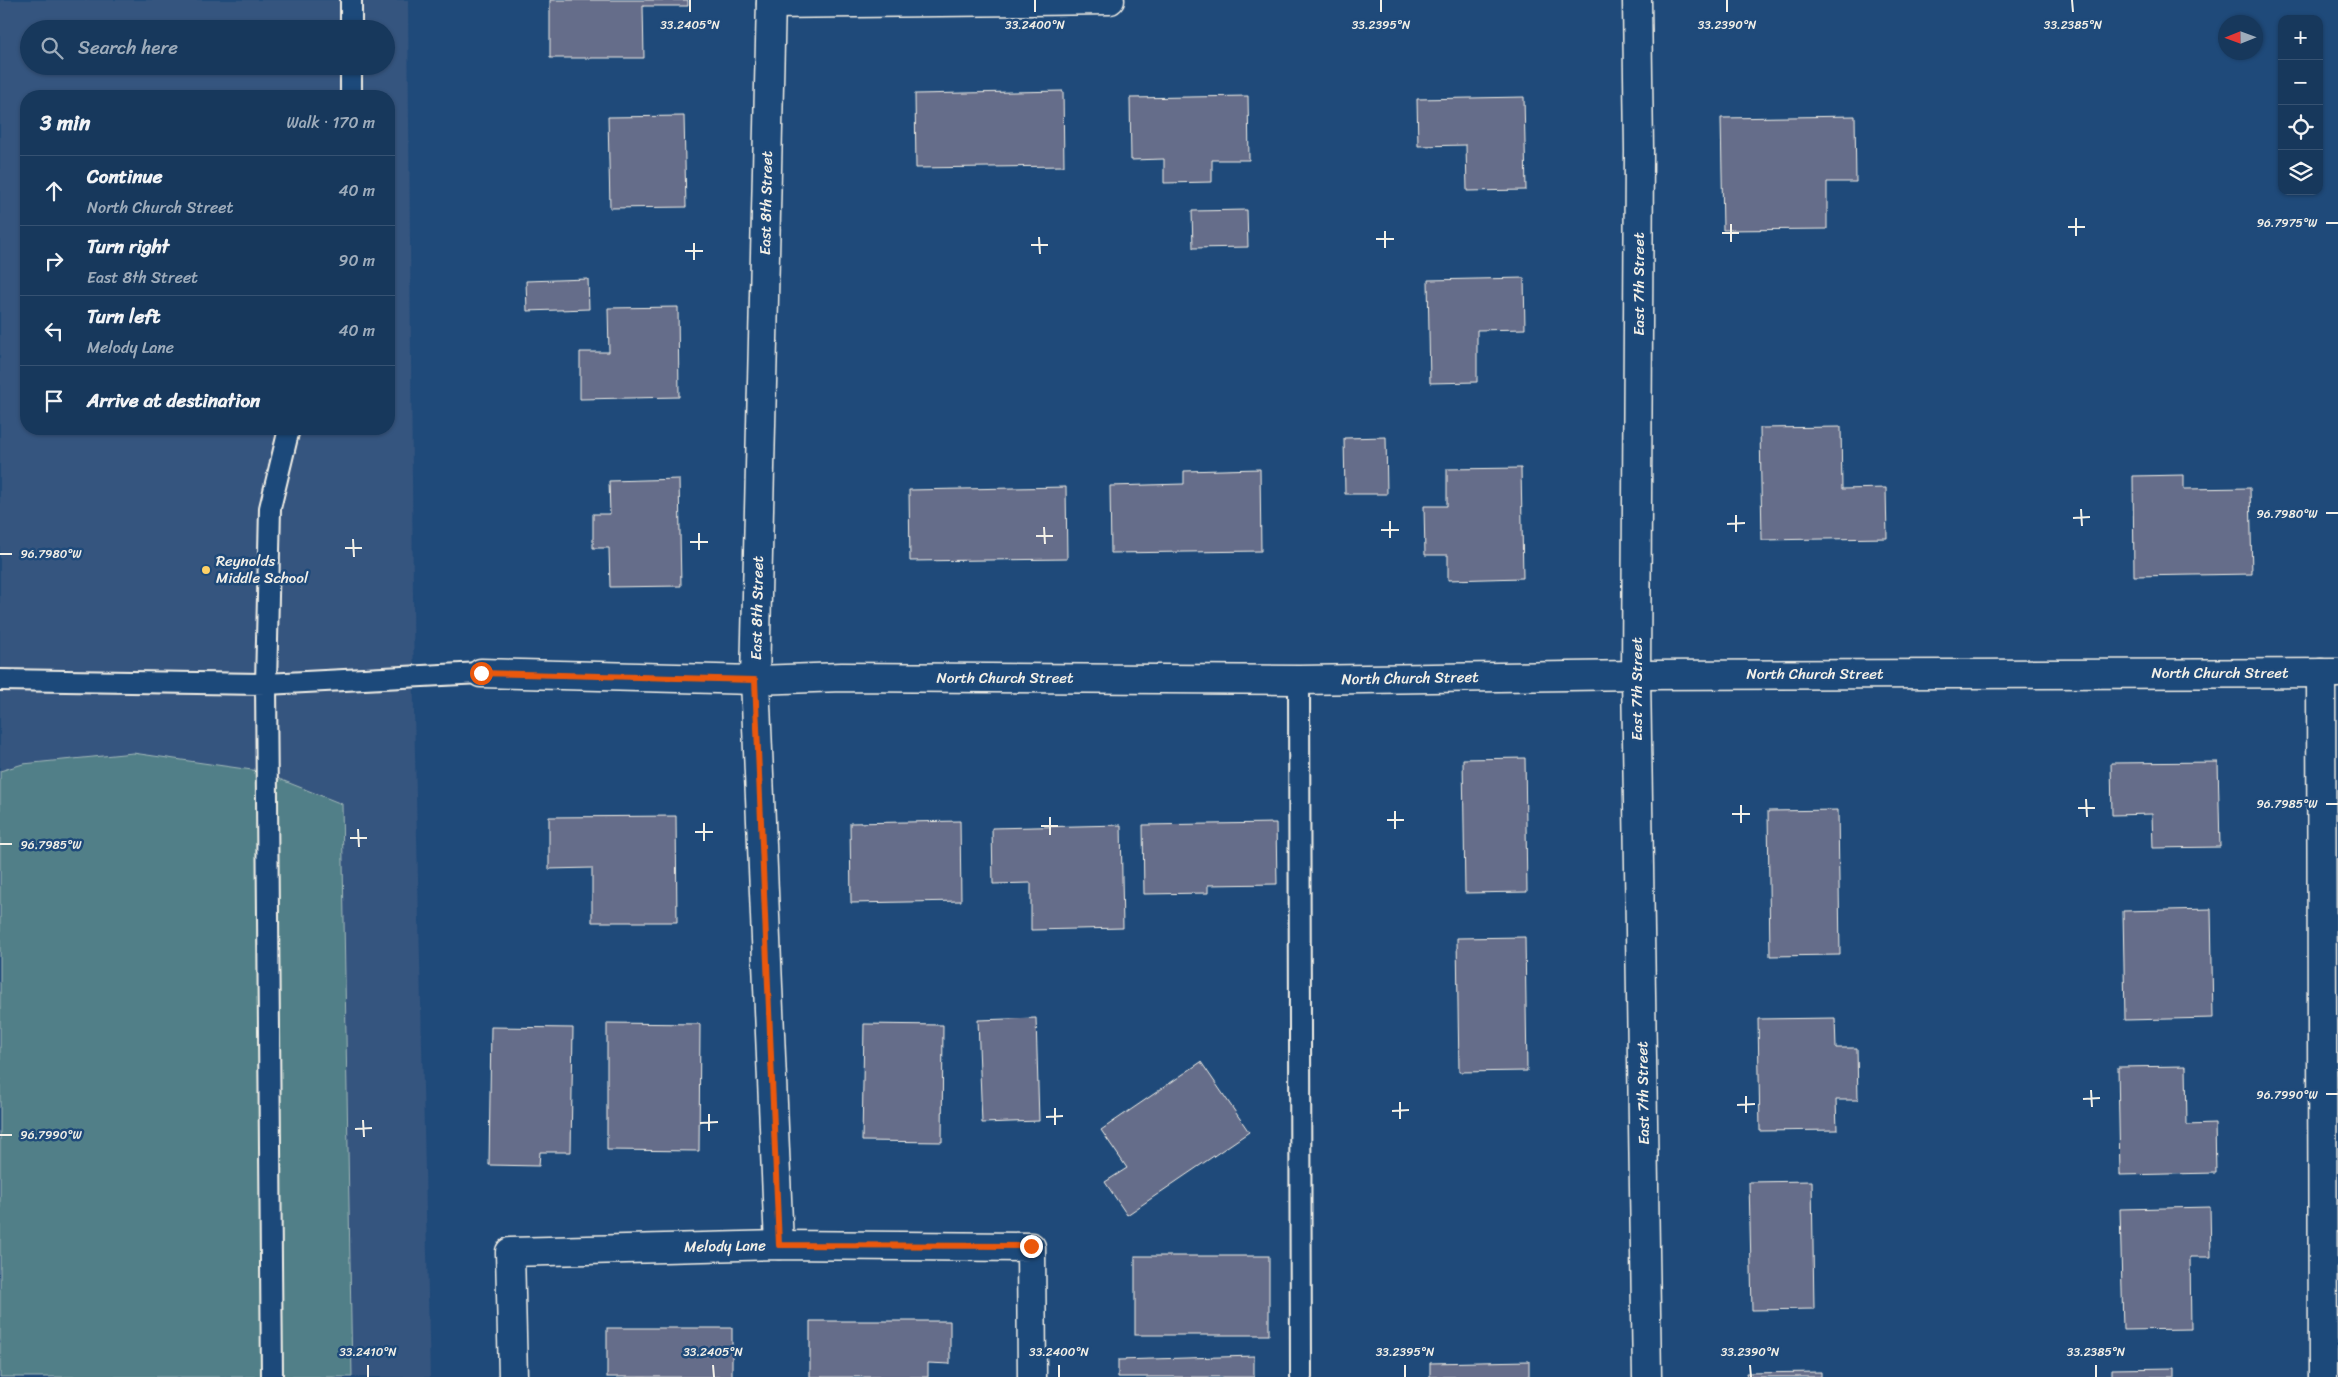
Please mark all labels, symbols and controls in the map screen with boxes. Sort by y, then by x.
text: 33.2405°N [660,14,720,36]
text: 33.2400°N [1005,14,1066,36]
text: 33.2395°N [1352,14,1411,36]
text: 33.2390°N [1698,14,1757,36]
text: 33.2385°N [2044,14,2103,36]
north arrow [2218,15,2263,60]
map controls [2278,15,2323,195]
button: + [2278,15,2323,60]
search box [20,20,395,75]
text: Search here [78,31,178,64]
icon: search [38,34,66,62]
button: − [2278,60,2323,105]
text: 3 min [40,104,90,142]
button: locate [2278,105,2323,150]
text: Walk · 170 m [286,108,375,137]
street label: East 8th Street [752,150,780,255]
button: layers [2278,150,2323,195]
text: Continue [87,160,163,193]
text: 40 m [338,176,375,205]
icon: ahead [40,177,68,205]
text: North Church Street [87,193,233,222]
text: 96.7975°W [2257,212,2318,234]
text: Turn right [87,230,169,263]
street label: East 7th Street [1626,232,1652,336]
text: 90 m [339,246,375,275]
icon: right [40,247,68,275]
text: East 8th Street [87,263,198,292]
text: Turn left [87,300,160,333]
text: 40 m [338,316,375,345]
icon: left [40,317,68,345]
text: Melody Lane [87,333,174,362]
text: Arrive at destination [87,384,260,417]
icon: arrive [40,387,68,415]
text: 96.7980°W [2256,503,2318,525]
text: 96.7980°W [20,543,82,565]
place label: Reynolds Middle School [216,548,309,591]
street label: East 8th Street [743,555,771,660]
marker: Reynolds Middle School [200,564,212,576]
street label: East 7th Street [1624,637,1650,741]
street label: North Church Street [2151,660,2289,686]
street label: North Church Street [1746,661,1884,687]
route start [470,662,493,685]
street label: North Church Street [1341,664,1479,692]
street label: North Church Street [936,665,1074,691]
text: 96.7985°W [2257,793,2318,815]
text: 96.7985°W [21,834,82,856]
street label: East 7th Street [1629,1040,1657,1145]
text: 96.7990°W [2256,1084,2318,1106]
text: 96.7990°W [20,1124,82,1146]
street label: Melody Lane [684,1232,766,1260]
route end [1020,1235,1043,1258]
text: 33.2410°N [339,1341,397,1363]
text: 33.2405°N [683,1341,743,1363]
text: 33.2400°N [1029,1341,1090,1363]
text: 33.2395°N [1376,1341,1435,1363]
text: 33.2390°N [1721,1341,1780,1363]
text: 33.2385°N [2067,1341,2126,1363]

